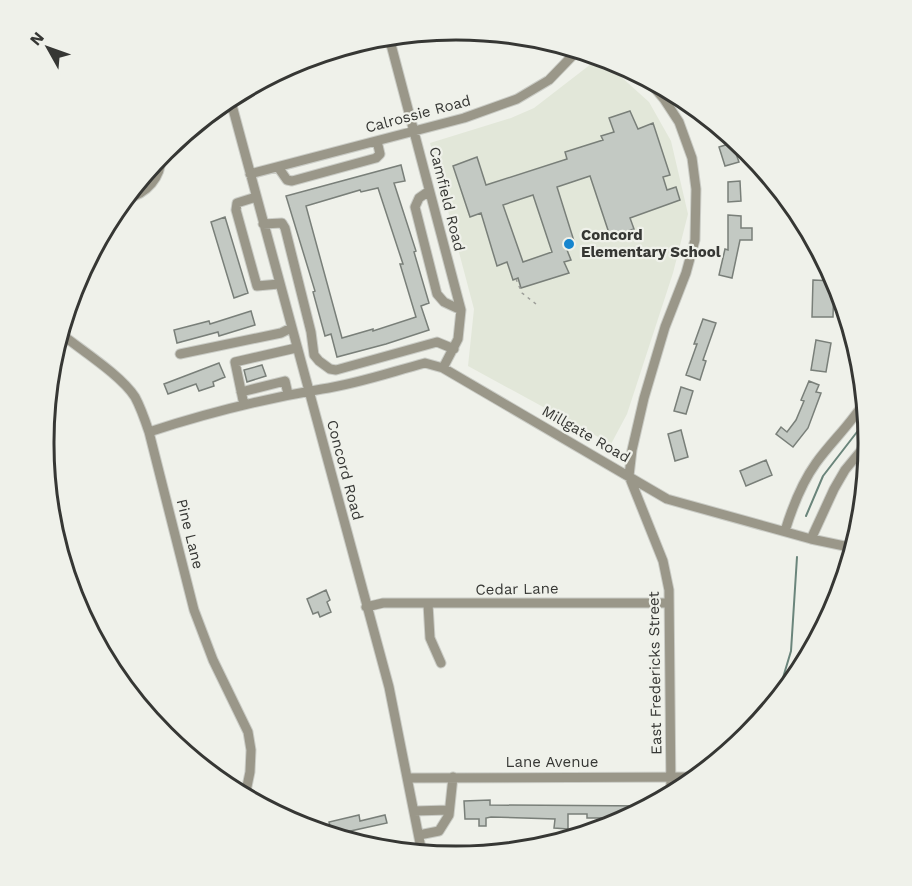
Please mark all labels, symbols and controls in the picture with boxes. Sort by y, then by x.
north arrow [18,18,78,78]
text: N [26,28,48,49]
street label: Calrossie Road [363,91,473,137]
street label: Camfield Road [425,145,469,253]
place label: Concord Elementary School [581,226,721,261]
marker: Concord Elementary School [562,237,576,251]
street label: Millgate Road [539,401,633,467]
street label: Concord Road [323,418,367,522]
street label: Pine Lane [173,497,207,571]
street label: Cedar Lane [475,579,559,599]
street label: East Fredericks Street [645,590,665,755]
street label: Lane Avenue [506,753,598,771]

